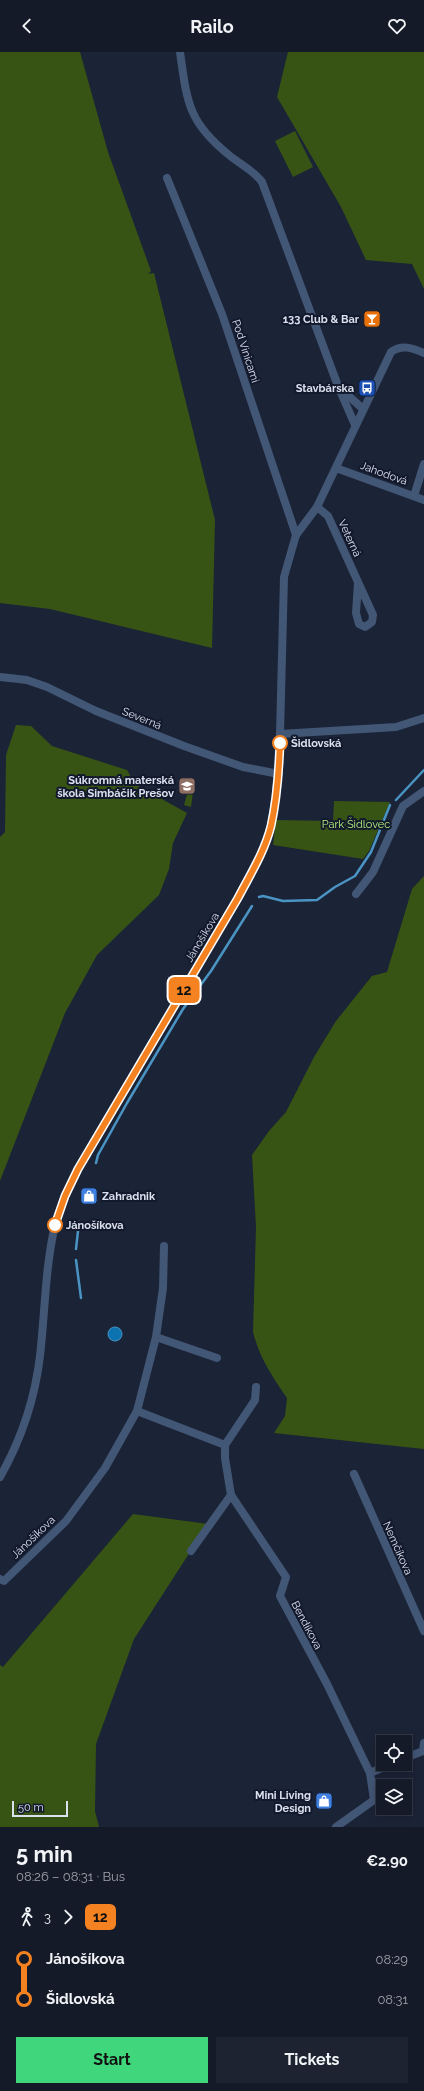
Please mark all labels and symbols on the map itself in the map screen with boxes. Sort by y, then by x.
bar icon: 133 Club & Bar [362,309,382,329]
place label: 133 Club & Bar [283,313,360,326]
street label: Pod Vinicami [229,318,262,384]
bus stop icon: Stavbárska [357,378,377,398]
place label: Stavbárska [296,382,354,395]
street label: Jahodová [359,459,409,488]
street label: Veterná [335,518,364,559]
street label: Severná [120,705,163,732]
marker: Šidlovská [272,735,288,751]
place label: Šidlovská [291,736,341,750]
place label: Súkromná materská škola Simbáčik Prešov [57,774,174,800]
school or university icon: Súkromná materská škola Simbáčik Prešov [177,776,197,796]
park label: Park Šidlovec [322,817,390,831]
street label: Jánošíkova [183,910,222,964]
line badge: 12 [166,977,202,1003]
shop icon: Zahradnik [79,1186,99,1206]
place label: Zahradnik [102,1190,156,1203]
marker: Jánošíkova [47,1217,63,1233]
place label: Jánošíkova [66,1219,124,1232]
street label: Jánošíkova [9,1513,58,1561]
street label: Nemčíkova [380,1520,415,1577]
street label: Bendíkova [288,1599,325,1652]
place label: Mini Living Design [255,1789,311,1815]
shop icon: Mini Living Design [314,1791,334,1811]
scale bar [12,1799,68,1818]

